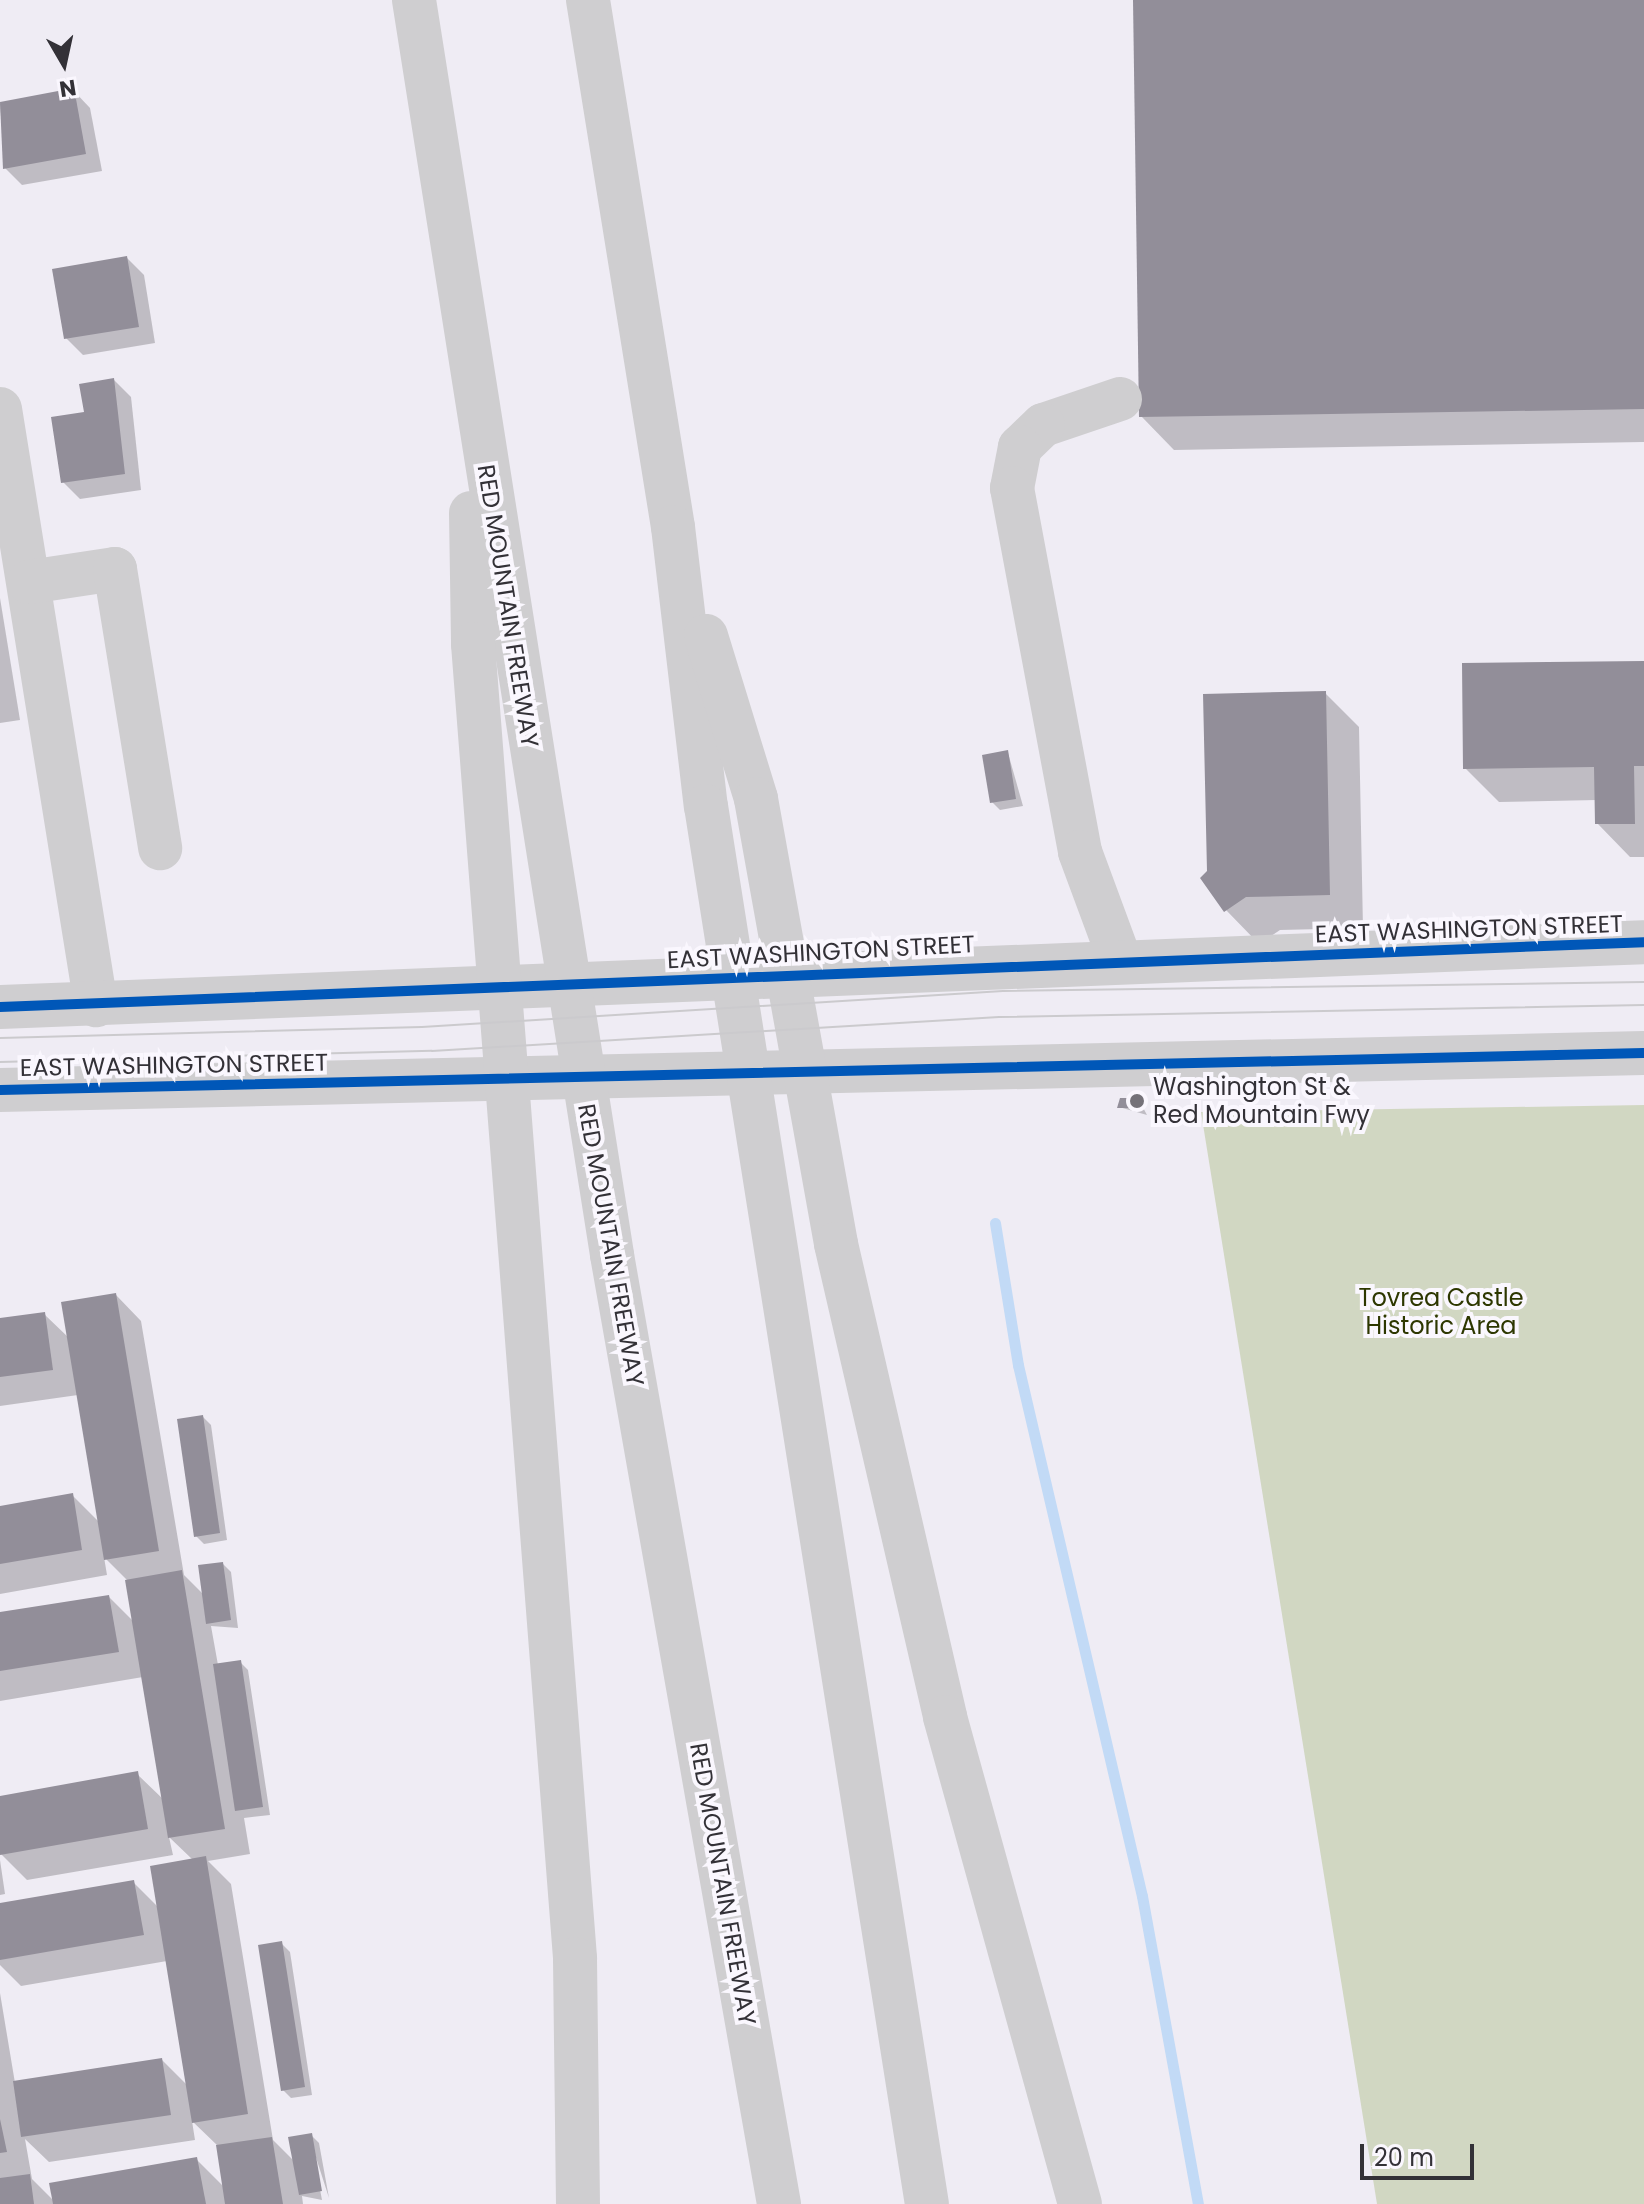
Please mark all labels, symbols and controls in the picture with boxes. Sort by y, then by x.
north arrow [24,24,104,104]
text: N [57,72,78,105]
street label: RED MOUNTAIN FREEWAY [471,462,545,750]
street label: EAST WASHINGTON STREET [1315,909,1623,949]
street label: EAST WASHINGTON STREET [666,930,976,974]
street label: EAST WASHINGTON STREET [20,1048,328,1082]
place label: Washington St & Red Mountain Fwy [1153,1073,1370,1129]
marker: Washington St & Red Mountain Fwy [1128,1092,1146,1110]
street label: RED MOUNTAIN FREEWAY [572,1102,650,1388]
park label: Tovrea Castle Historic Area [1358,1284,1524,1340]
street label: RED MOUNTAIN FREEWAY [684,1741,762,2027]
scale bar [1364,2128,1478,2178]
text: 20 m [1374,2141,1434,2174]

